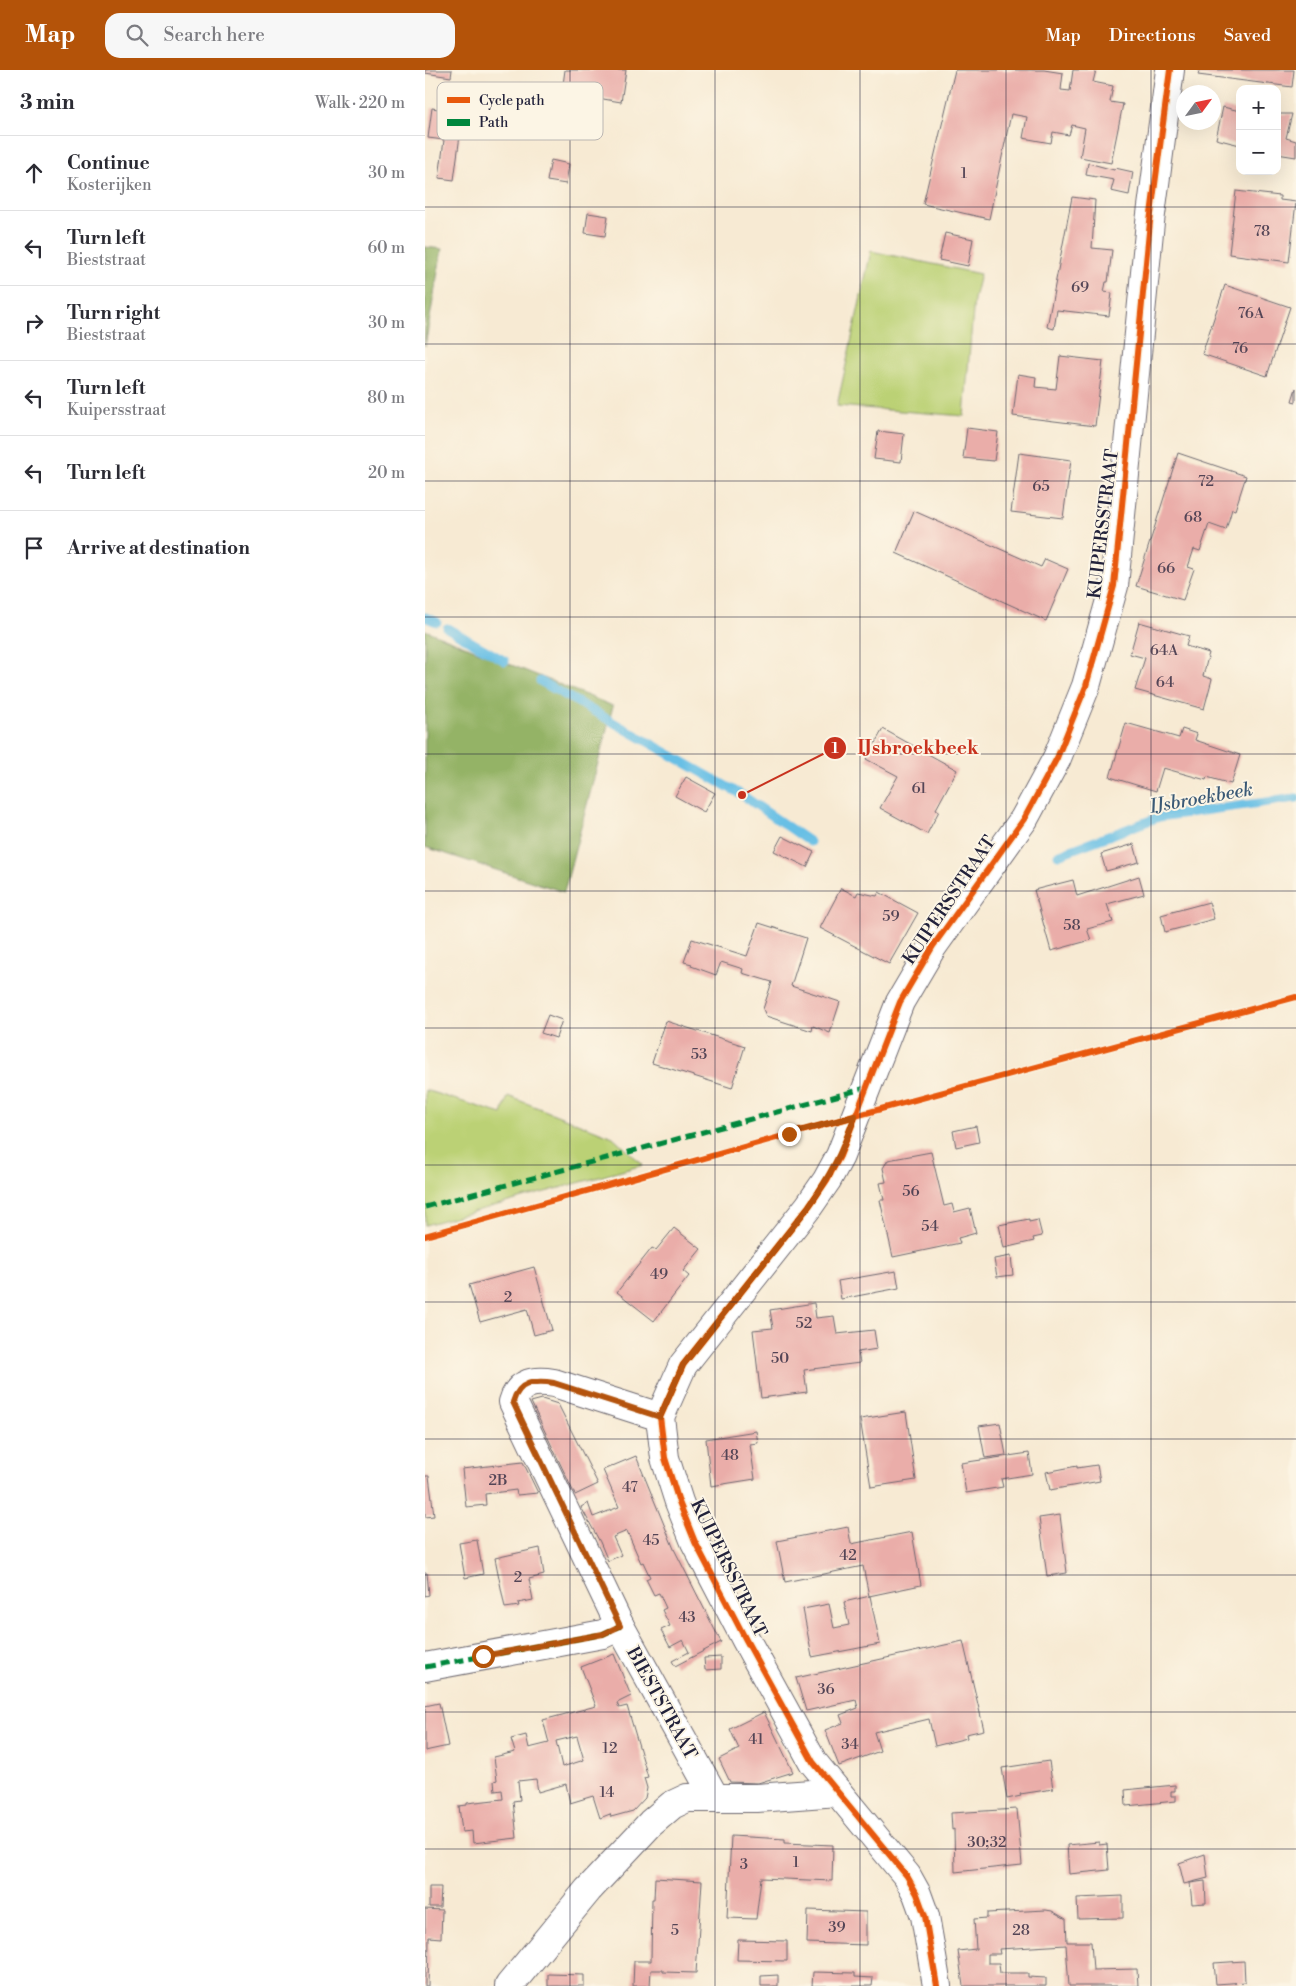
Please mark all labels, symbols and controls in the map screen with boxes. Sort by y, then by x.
search box [105,13,455,58]
text: Map [25,20,75,50]
icon: search [123,21,151,49]
text: Search here [163,23,265,47]
text: Map [1045,24,1081,47]
text: Directions [1109,24,1196,47]
text: Saved [1224,24,1271,47]
legend [437,82,603,140]
north arrow [1176,85,1221,130]
map controls [1236,85,1281,175]
button: + [1236,85,1281,130]
text: 3 min [20,90,75,116]
text: Cycle path [479,92,545,110]
text: Walk · 220 m [315,93,405,113]
text: Path [479,114,509,132]
button: − [1236,130,1281,175]
text: Continue [67,151,150,175]
icon: ahead [20,159,48,187]
text: 30 m [368,163,405,183]
house number: 1 [961,164,968,183]
text: Kosterijken [67,175,152,195]
house number: 78 [1254,222,1270,241]
text: Turn left [67,226,146,250]
icon: left [20,234,48,262]
text: 60 m [367,238,405,258]
text: Bieststraat [67,250,146,270]
house number: 69 [1071,278,1089,297]
text: Turn right [67,301,160,325]
house number: 76A [1238,304,1265,323]
icon: right [20,309,48,337]
text: 30 m [368,313,405,333]
text: Bieststraat [67,325,146,345]
house number: 76 [1232,339,1248,358]
text: Turn left [67,376,146,400]
icon: left [20,384,48,412]
text: 80 m [367,388,405,408]
text: Kuipersstraat [67,400,166,420]
street label: KUIPERSSTRAAT [1083,448,1124,600]
icon: left [20,459,48,487]
text: Turn left [67,461,146,485]
text: 20 m [368,463,405,483]
house number: 72 [1198,472,1214,491]
house number: 65 [1032,477,1050,496]
house number: 68 [1184,508,1202,527]
icon: arrive [20,534,48,562]
text: Arrive at destination [67,536,250,560]
house number: 66 [1157,559,1175,578]
house number: 64A [1150,641,1179,660]
house number: 64 [1156,673,1174,692]
callout: IJsbroekbeek [822,731,989,765]
text: IJsbroekbeek [857,736,979,760]
text: 1 [831,739,839,758]
water label: IJsbroekbeek [1147,777,1255,819]
house number: 61 [911,779,927,798]
street label: KUIPERSSTRAAT [898,831,1001,969]
house number: 59 [882,907,900,926]
house number: 58 [1063,916,1081,935]
house number: 53 [691,1045,707,1064]
route end [778,1123,801,1146]
house number: 56 [902,1182,920,1201]
house number: 54 [921,1217,939,1236]
house number: 49 [650,1265,668,1284]
house number: 2 [504,1288,512,1307]
house number: 52 [796,1314,812,1333]
house number: 50 [771,1349,789,1368]
house number: 48 [721,1446,739,1465]
house number: 2B [488,1471,508,1490]
house number: 47 [622,1478,638,1497]
street label: KUIPERSSTRAAT [685,1495,772,1641]
house number: 45 [642,1531,660,1550]
house number: 42 [839,1546,857,1565]
house number: 2 [514,1568,522,1587]
house number: 43 [678,1608,696,1627]
street label: BIESTSTRAAT [621,1642,702,1764]
route start [472,1645,495,1668]
house number: 36 [817,1680,835,1699]
house number: 41 [748,1730,764,1749]
house number: 34 [841,1735,859,1754]
house number: 12 [602,1739,618,1758]
house number: 14 [600,1783,614,1802]
house number: 30;32 [967,1833,1007,1852]
house number: 1 [793,1853,800,1872]
house number: 3 [740,1855,748,1874]
house number: 39 [828,1918,846,1937]
house number: 5 [671,1921,679,1940]
house number: 28 [1012,1921,1030,1940]

